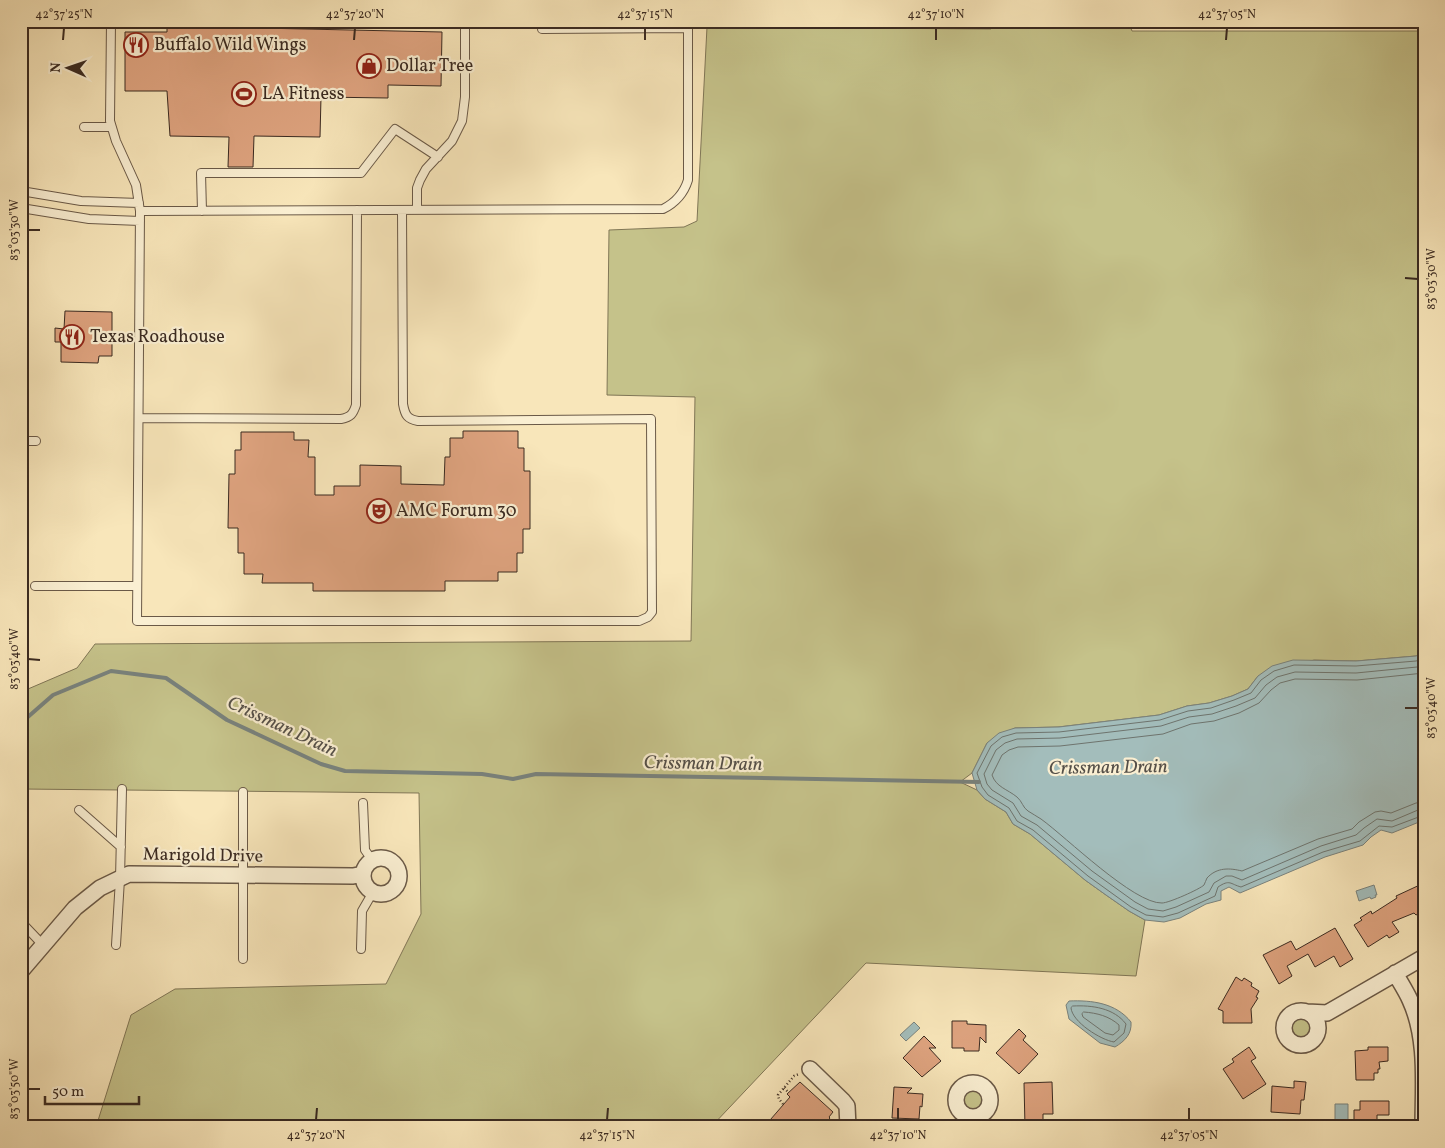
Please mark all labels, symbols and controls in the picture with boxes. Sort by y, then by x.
text: 42°37'25"N [35,7,93,23]
text: 42°37'20"N [326,7,384,23]
text: 42°37'15"N [617,7,673,23]
text: 42°37'10"N [908,7,965,23]
text: 42°37'05"N [1198,7,1256,23]
restaurant icon: Buffalo Wild Wings [123,32,149,58]
place label: Buffalo Wild Wings [154,33,306,58]
north arrow [42,42,92,92]
shop icon: Dollar Tree [356,53,382,79]
place label: Dollar Tree [386,54,473,79]
text: N [47,62,66,73]
sports icon: LA Fitness [231,81,257,107]
place label: LA Fitness [262,82,344,107]
text: 83°03'30"W [7,199,23,261]
text: 83°03'30"W [1424,248,1440,310]
restaurant icon: Texas Roadhouse [59,324,85,350]
place label: Texas Roadhouse [90,325,225,350]
theatre icon: AMC Forum 30 [366,498,392,524]
place label: AMC Forum 30 [396,499,517,524]
text: 83°03'40"W [7,628,23,690]
text: 83°03'40"W [1424,677,1440,739]
water label: Crissman Drain [223,690,341,764]
water label: Crissman Drain [643,750,763,778]
water label: Crissman Drain [1048,754,1168,782]
street label: Marigold Drive [143,842,263,870]
text: 83°03'50"W [7,1058,23,1120]
scale bar [45,1073,139,1105]
text: 50 m [52,1082,84,1103]
text: 42°37'20"N [287,1128,345,1144]
text: 42°37'15"N [579,1128,635,1144]
text: 42°37'10"N [870,1128,927,1144]
text: 42°37'05"N [1160,1128,1218,1144]

